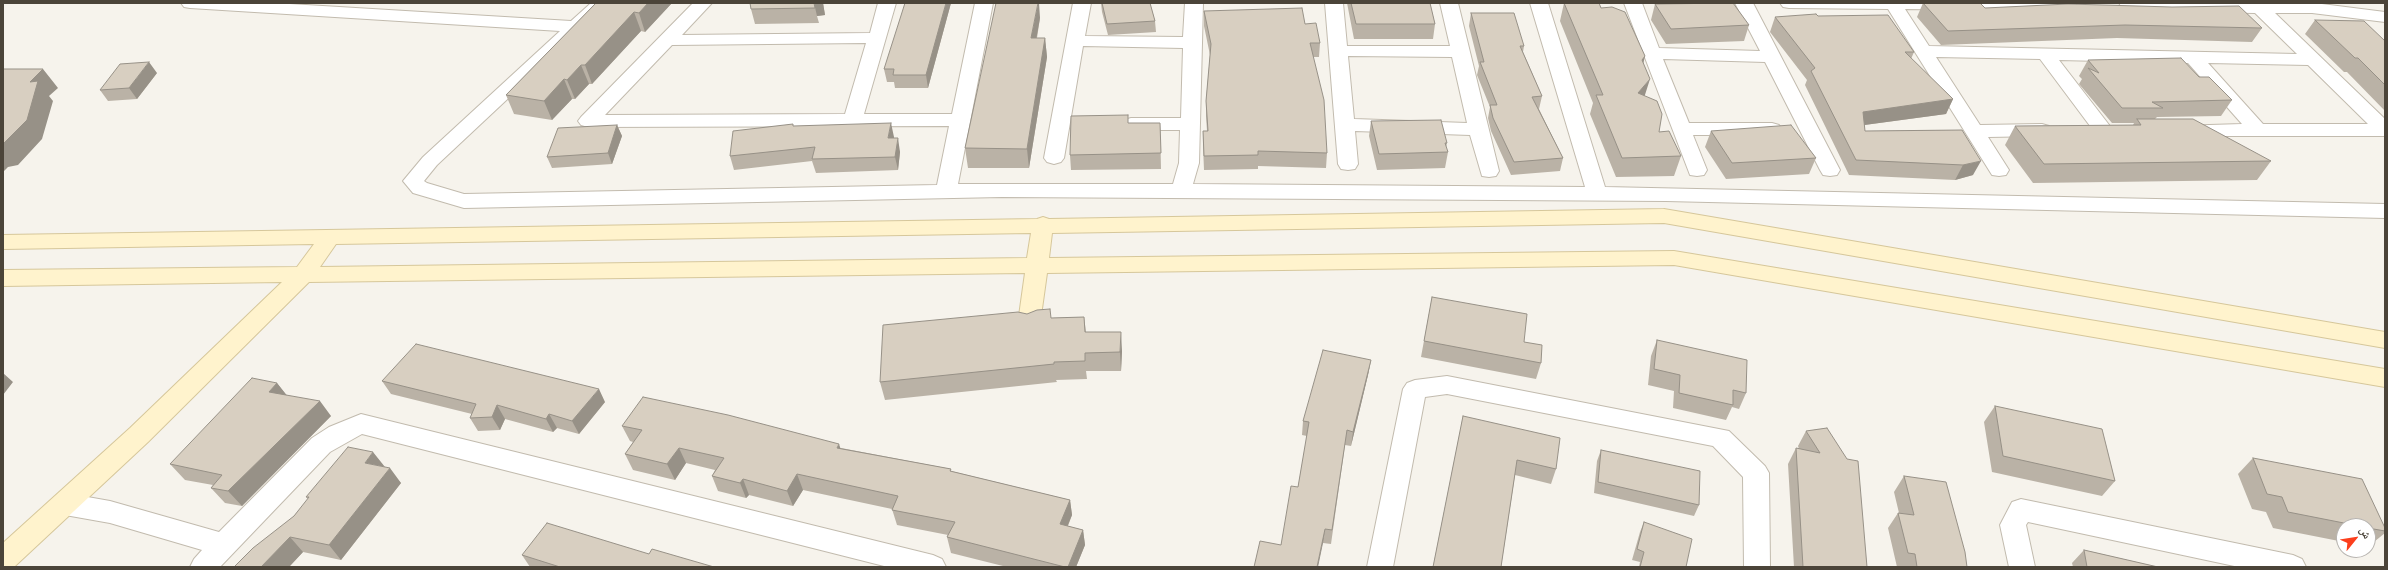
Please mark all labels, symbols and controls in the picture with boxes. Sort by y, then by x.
north arrow [2336,518,2376,558]
text: ش [2357,524,2375,541]

